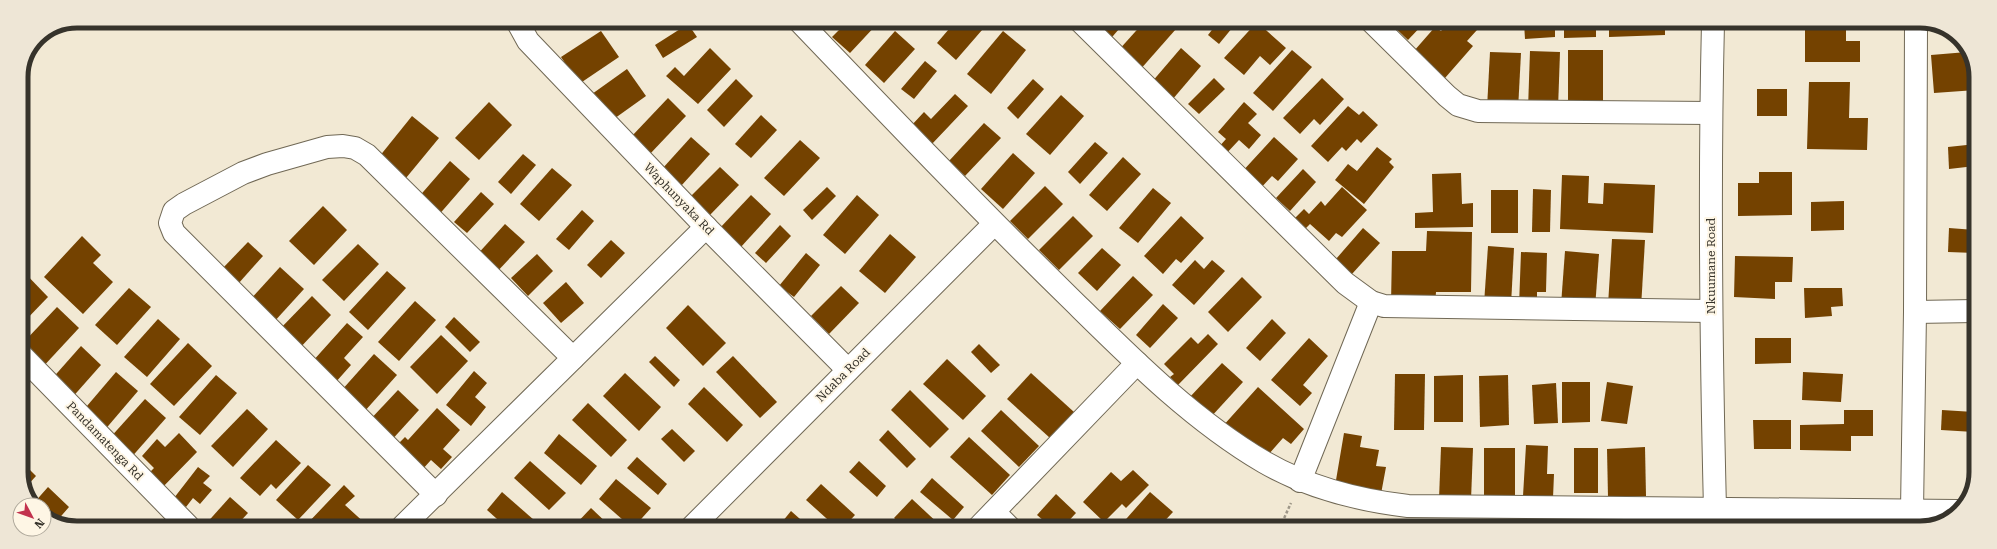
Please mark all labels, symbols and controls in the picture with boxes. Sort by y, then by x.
street label: Waphunyaka Rd [641,160,717,238]
street label: Nkuumane Road [1704,218,1718,314]
street label: Ndaba Road [813,345,873,405]
street label: Pandamatenga Rd [64,399,146,483]
north arrow [12,497,52,537]
text: N [31,516,47,531]

